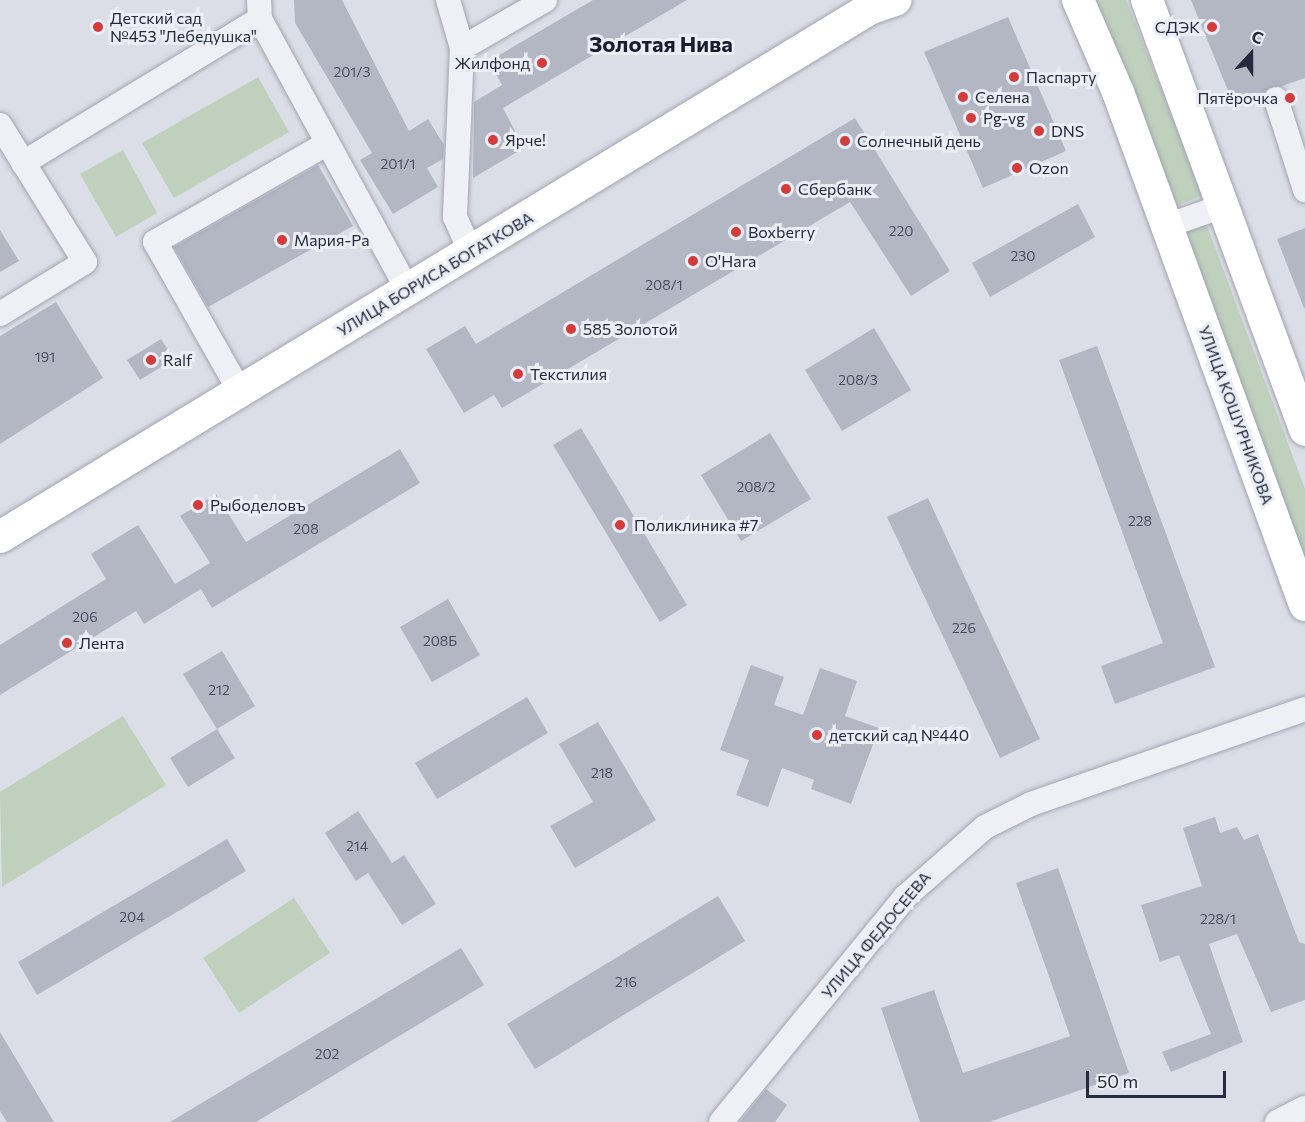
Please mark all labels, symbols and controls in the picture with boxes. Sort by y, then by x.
place label: Детский сад №453 "Лебедушка" [110,8,257,46]
place label: СДЭК [1155,17,1200,37]
marker: Детский сад №453 "Лебедушка" [91,20,105,34]
marker: СДЭК [1205,20,1219,34]
north arrow [1221,24,1281,84]
text: С [1249,26,1266,48]
district label: Золотая Нива [589,31,733,57]
place label: Жилфонд [454,53,530,73]
marker: Жилфонд [535,56,549,70]
house number: 201/3 [333,64,371,80]
place label: Паспарту [1026,67,1097,87]
marker: Паспарту [1007,70,1021,84]
place label: Селена [975,87,1029,107]
place label: Пятёрочка [1198,88,1278,108]
marker: Селена [956,90,970,104]
marker: Пятёрочка [1283,91,1297,105]
place label: Pg-vg [983,108,1025,128]
marker: Pg-vg [964,111,978,125]
place label: DNS [1051,121,1084,141]
marker: DNS [1032,124,1046,138]
place label: Ярче! [505,130,546,150]
place label: Солнечный день [857,131,981,151]
marker: Ярче! [486,133,500,147]
marker: Солнечный день [838,134,852,148]
house number: 201/1 [380,156,416,172]
place label: Ozon [1029,158,1069,178]
marker: Ozon [1010,161,1024,175]
place label: Сбербанк [798,179,872,199]
marker: Сбербанк [779,182,793,196]
street label: УЛИЦА БОРИСА БОГАТКОВА [334,208,536,340]
place label: Boxberry [748,222,815,242]
house number: 220 [889,223,913,239]
marker: Boxberry [729,225,743,239]
place label: Мария-Ра [294,230,369,250]
marker: Мария-Ра [275,233,289,247]
house number: 230 [1011,248,1035,264]
place label: O'Hara [705,251,756,271]
marker: O'Hara [686,254,700,268]
house number: 208/1 [645,277,683,293]
place label: 585 Золотой [583,319,678,339]
marker: 585 Золотой [564,322,578,336]
street label: УЛИЦА КОШУРНИКОВА [1195,323,1277,507]
house number: 191 [35,349,55,365]
place label: Ralf [163,350,192,370]
marker: Ralf [144,353,158,367]
place label: Текстилия [530,364,607,384]
marker: Текстилия [511,367,525,381]
house number: 208/3 [838,372,878,388]
house number: 208/2 [736,479,776,495]
place label: Рыбоделовъ [210,495,306,515]
marker: Рыбоделовъ [191,498,205,512]
house number: 228 [1128,513,1152,529]
place label: Поликлиника #7 [634,515,758,535]
marker: Поликлиника #7 [611,516,629,534]
house number: 208 [293,521,319,537]
house number: 206 [72,609,98,625]
house number: 226 [952,620,976,636]
place label: Лента [79,633,124,653]
house number: 208Б [423,633,457,649]
marker: Лента [60,636,74,650]
house number: 212 [208,682,230,698]
place label: детский сад №440 [829,725,969,745]
marker: детский сад №440 [810,728,824,742]
house number: 218 [591,765,613,781]
house number: 214 [346,838,368,854]
street label: УЛИЦА ФЕДОСЕЕВА [817,868,935,1002]
house number: 204 [119,909,145,925]
house number: 228/1 [1200,911,1236,927]
house number: 216 [615,974,637,990]
house number: 202 [315,1046,339,1062]
scale bar [1089,1059,1228,1097]
text: 50 m [1097,1070,1138,1092]

